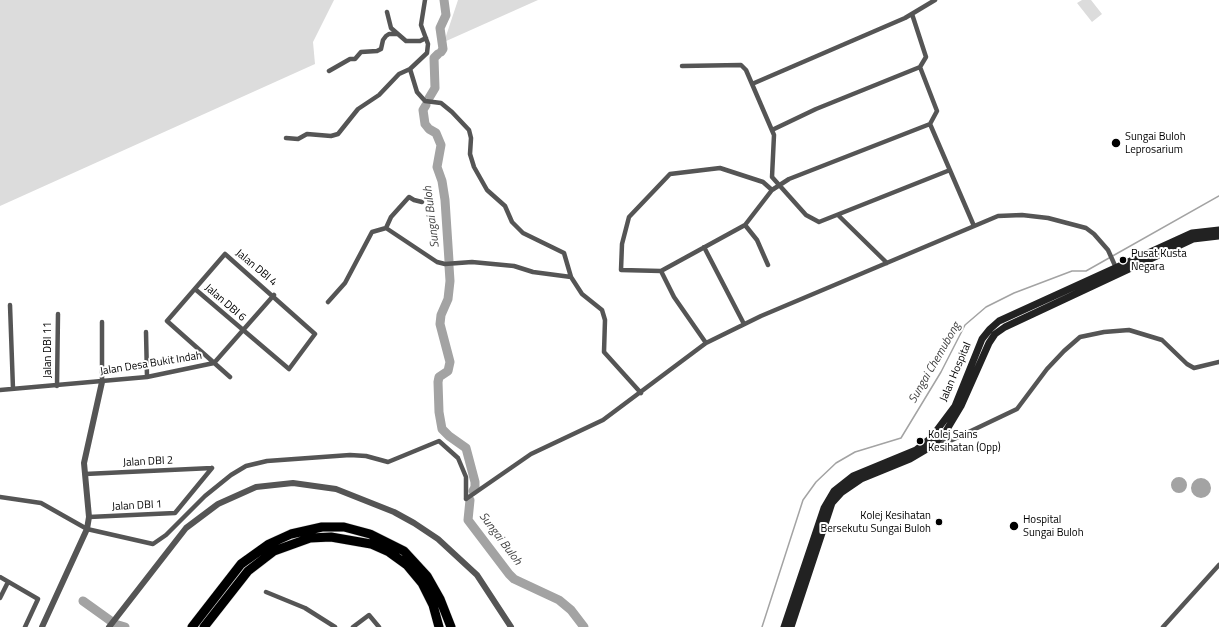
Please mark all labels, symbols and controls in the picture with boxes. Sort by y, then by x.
place label: Sungai Buloh Leprosarium [1125,130,1186,156]
marker: Sungai Buloh Leprosarium [1110,137,1122,149]
water label: Sungai Buloh [421,185,443,249]
street label: Jalan DBI 4 [233,247,279,289]
place label: Pusat Kusta Negara [1131,247,1187,273]
marker: Pusat Kusta Negara [1118,255,1128,265]
street label: Jalan DBI 6 [202,282,248,324]
water label: Sungai Chemubong [906,320,964,406]
street label: Jalan DBI 11 [41,322,55,378]
street label: Jalan Hospital [938,340,974,404]
street label: Jalan Desa Bukit Indah [99,349,203,379]
place label: Kolej Sains Kesihatan (Opp) [928,428,1001,454]
marker: Kolej Sains Kesihatan (Opp) [915,436,925,446]
street label: Jalan DBI 2 [123,454,173,470]
street label: Jalan DBI 1 [112,498,162,514]
place label: Kolej Kesihatan Bersekutu Sungai Buloh [820,509,931,535]
water label: Sungai Buloh [476,510,524,568]
place label: Hospital Sungai Buloh [1023,513,1084,539]
marker: Kolej Kesihatan Bersekutu Sungai Buloh [934,517,944,527]
marker: Hospital Sungai Buloh [1008,520,1020,532]

